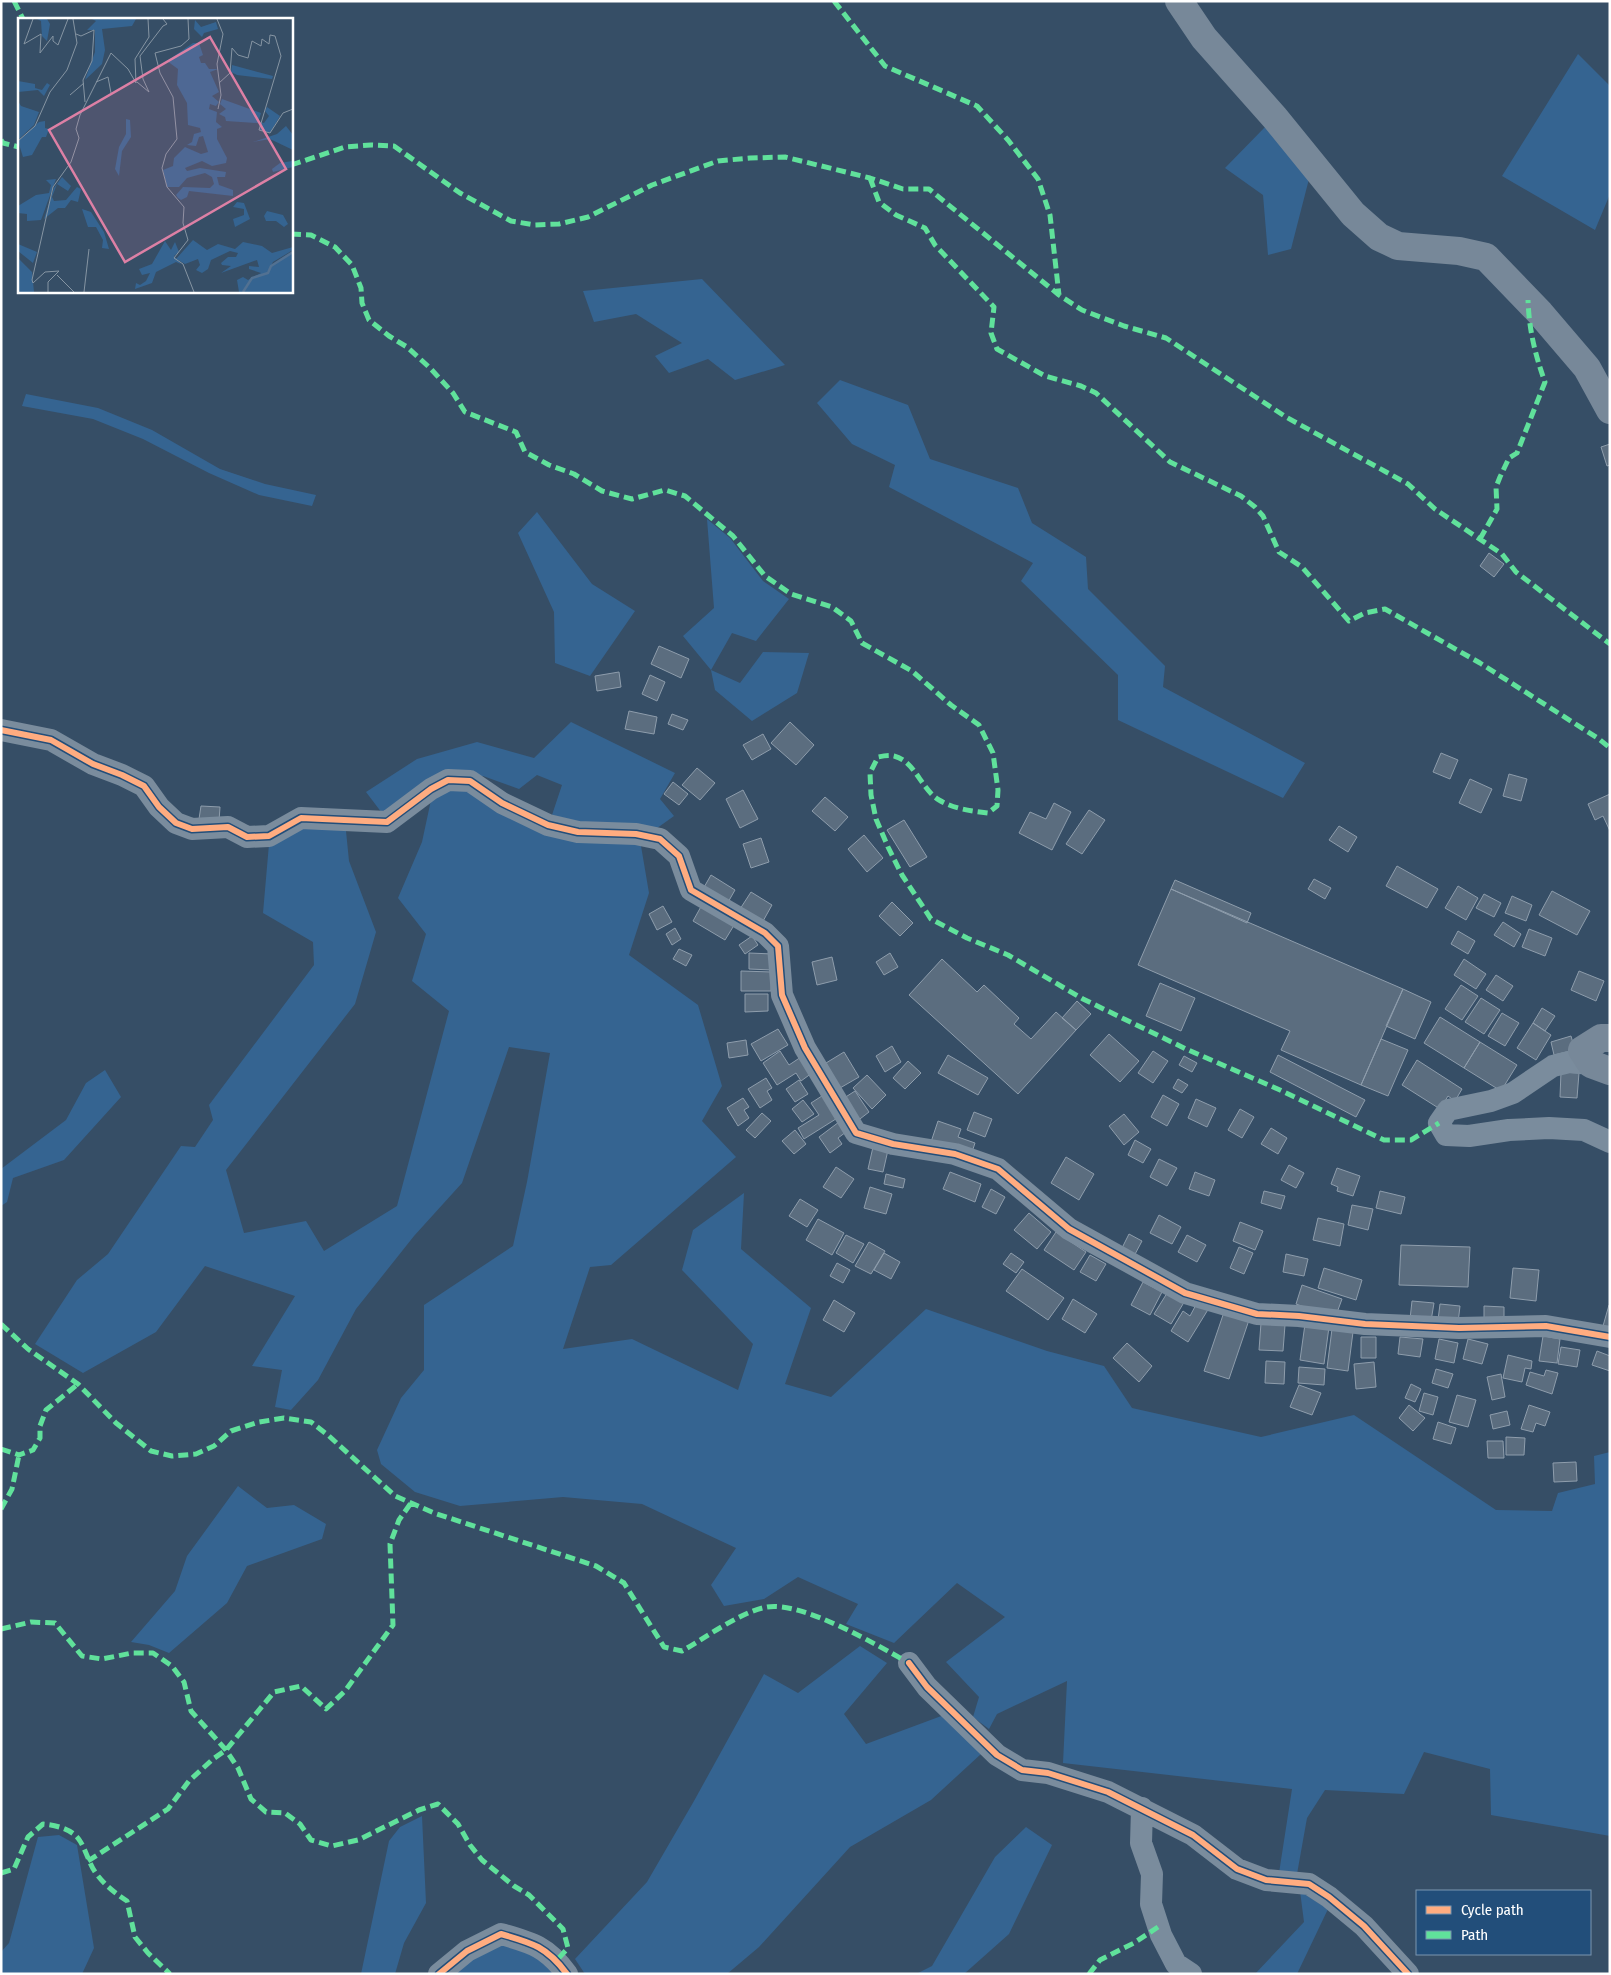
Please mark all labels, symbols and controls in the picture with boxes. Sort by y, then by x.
inset map [18,18,292,292]
legend [1416,1890,1591,1955]
text: Cycle path [1461,1901,1524,1919]
text: Path [1461,1926,1488,1944]

